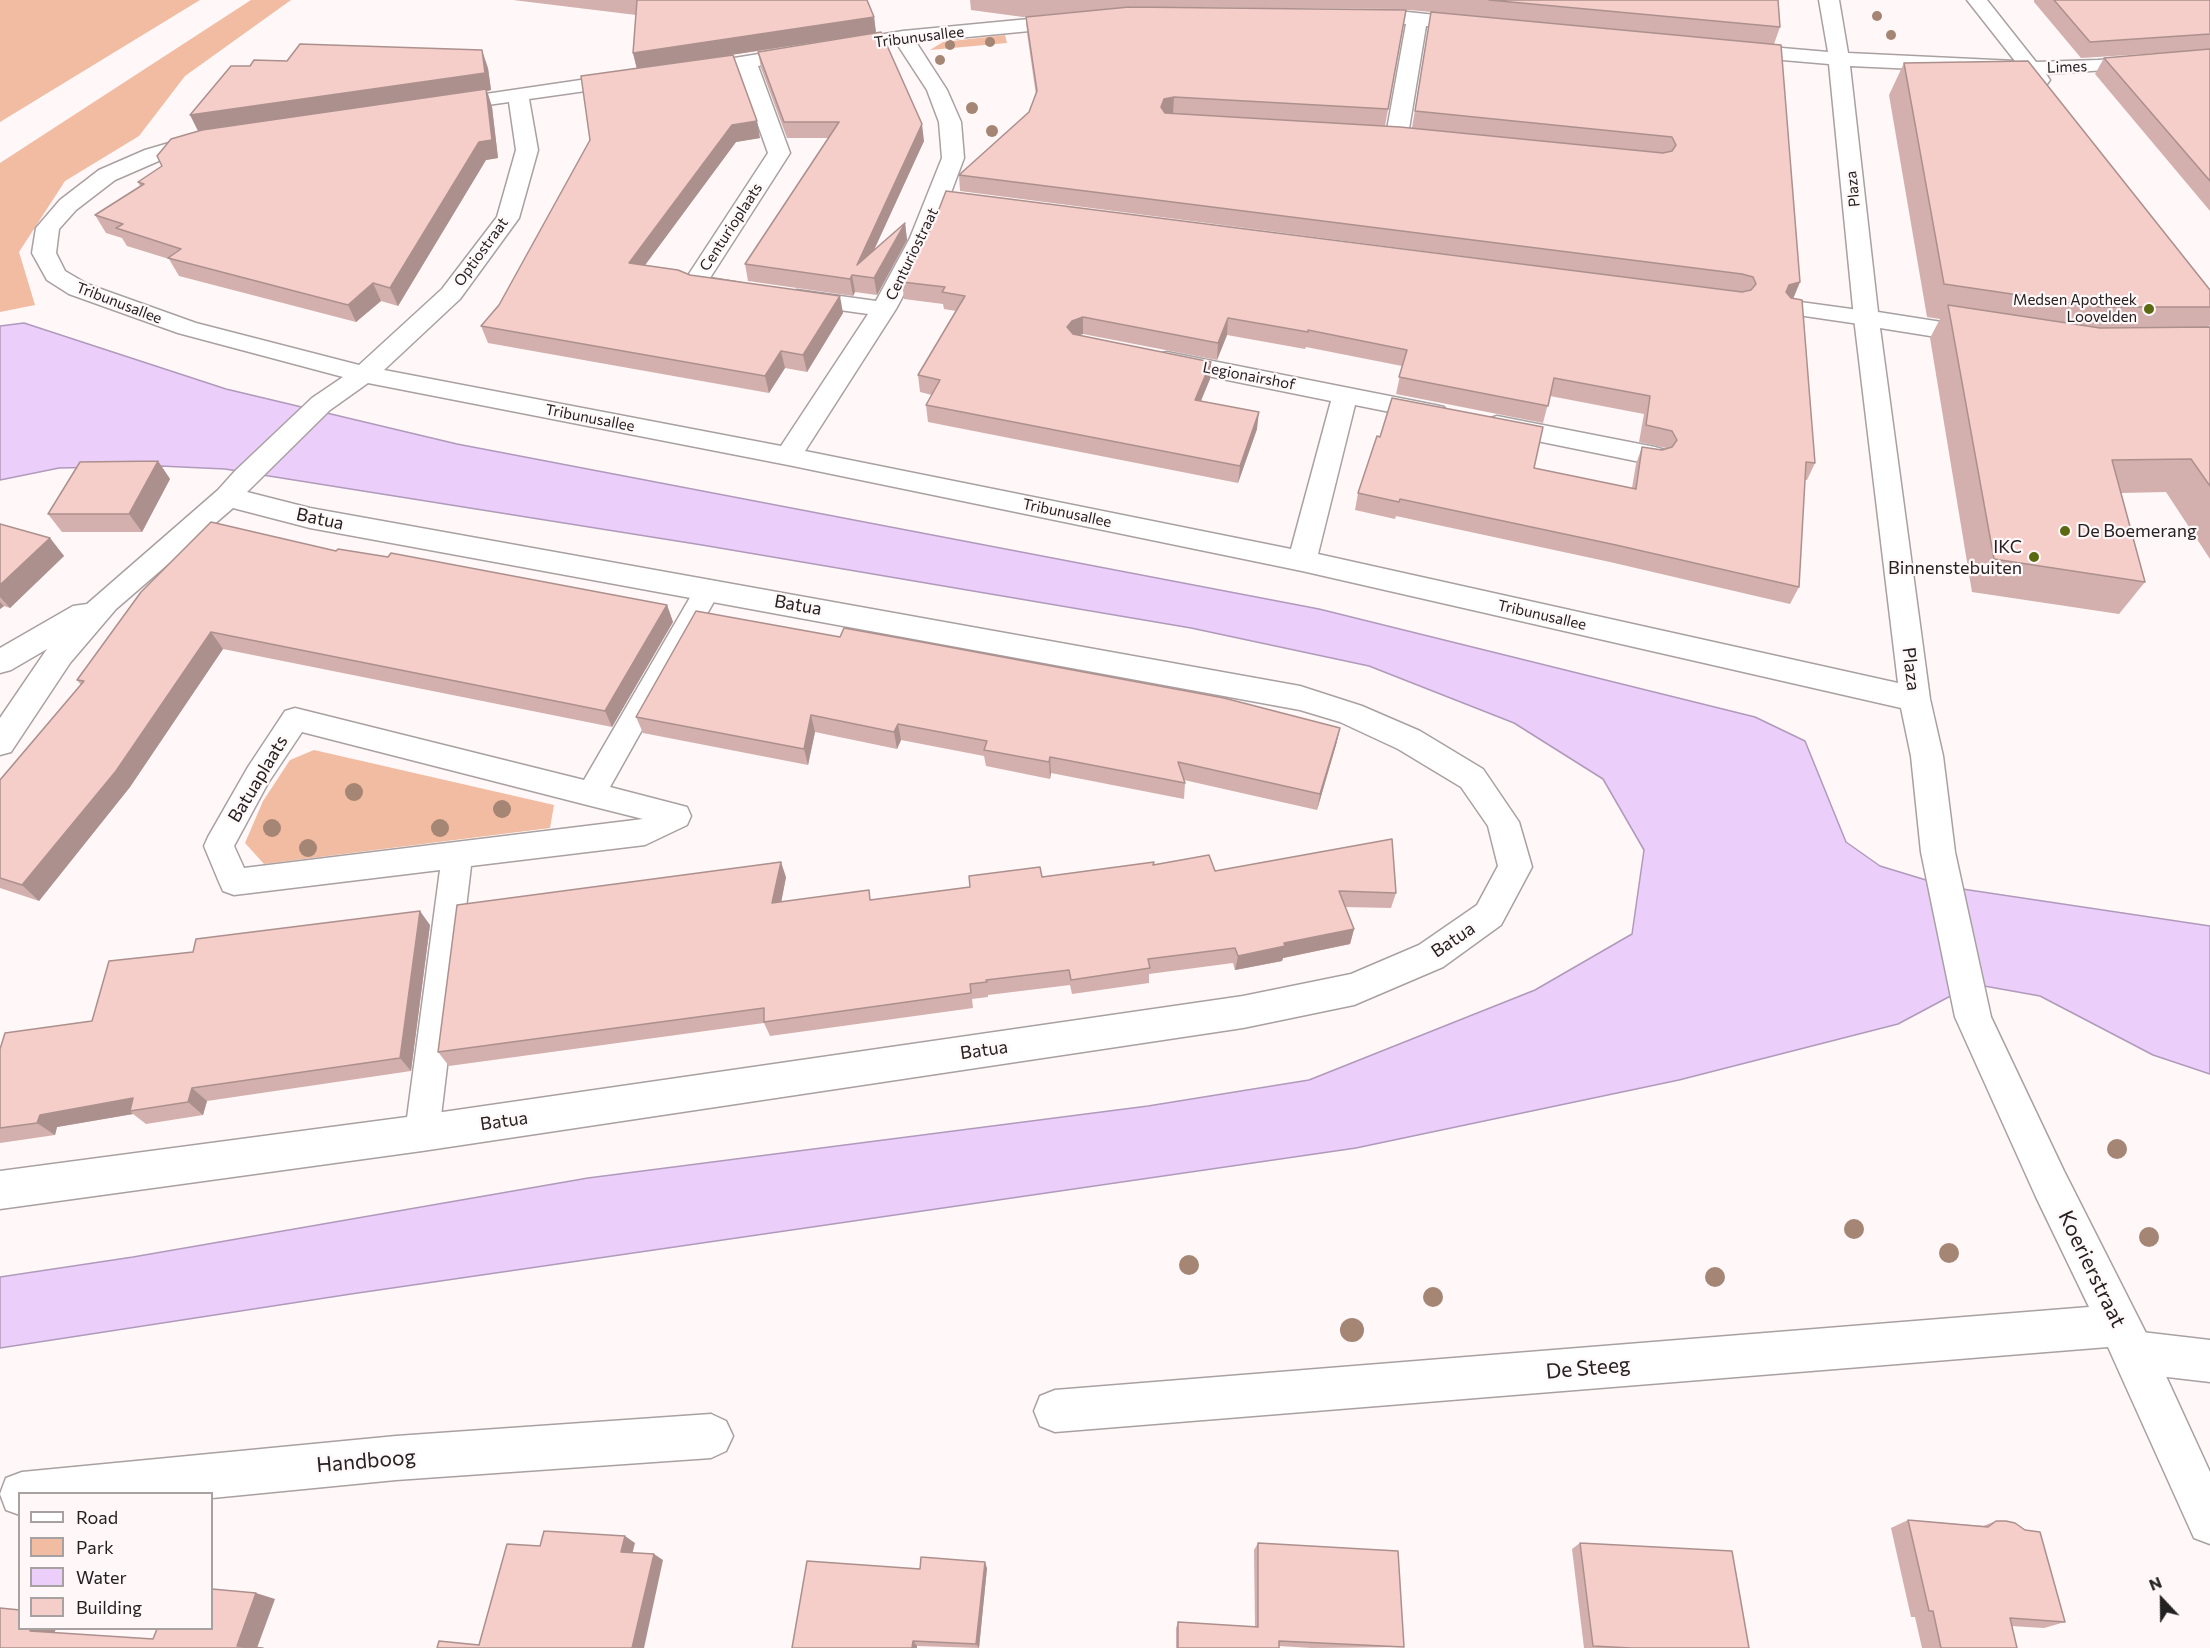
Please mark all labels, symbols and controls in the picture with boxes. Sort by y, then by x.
street label: Tribunusallee [873,23,965,51]
street label: Limes [2047,57,2087,77]
street label: Plaza [1842,170,1864,208]
street label: Centurioplaats [696,180,766,274]
street label: Centuriostraat [882,205,942,303]
street label: Optiostraat [450,214,512,290]
street label: Tribunusallee [74,278,164,328]
place label: Medsen Apotheek Loovelden [2013,291,2137,326]
marker: Medsen Apotheek Loovelden [2142,302,2156,316]
street label: Legionairshof [1201,358,1297,394]
street label: Tribunusallee [544,401,636,435]
street label: Tribunusallee [1021,495,1113,531]
street label: Batua [294,503,346,535]
place label: De Boemerang [2077,520,2197,542]
marker: De Boemerang [2058,524,2072,538]
place label: IKC Binnenstebuiten [1888,536,2022,578]
marker: IKC Binnenstebuiten [2027,550,2041,564]
street label: Batua [773,590,823,620]
street label: Tribunusallee [1496,596,1588,634]
street label: Plaza [1898,646,1924,692]
street label: Batuaplaats [224,732,292,826]
street label: Batua [1427,918,1479,962]
street label: Batua [959,1036,1009,1064]
street label: Batua [479,1107,529,1135]
street label: Koerierstraat [2053,1207,2131,1331]
street label: De Steeg [1545,1352,1631,1384]
street label: Handboog [315,1444,417,1478]
legend [18,1492,213,1630]
text: Road [76,1506,118,1528]
text: Park [76,1536,114,1558]
text: Water [76,1566,127,1588]
north arrow [2132,1570,2192,1630]
text: N [2146,1572,2164,1594]
text: Building [76,1596,142,1618]

